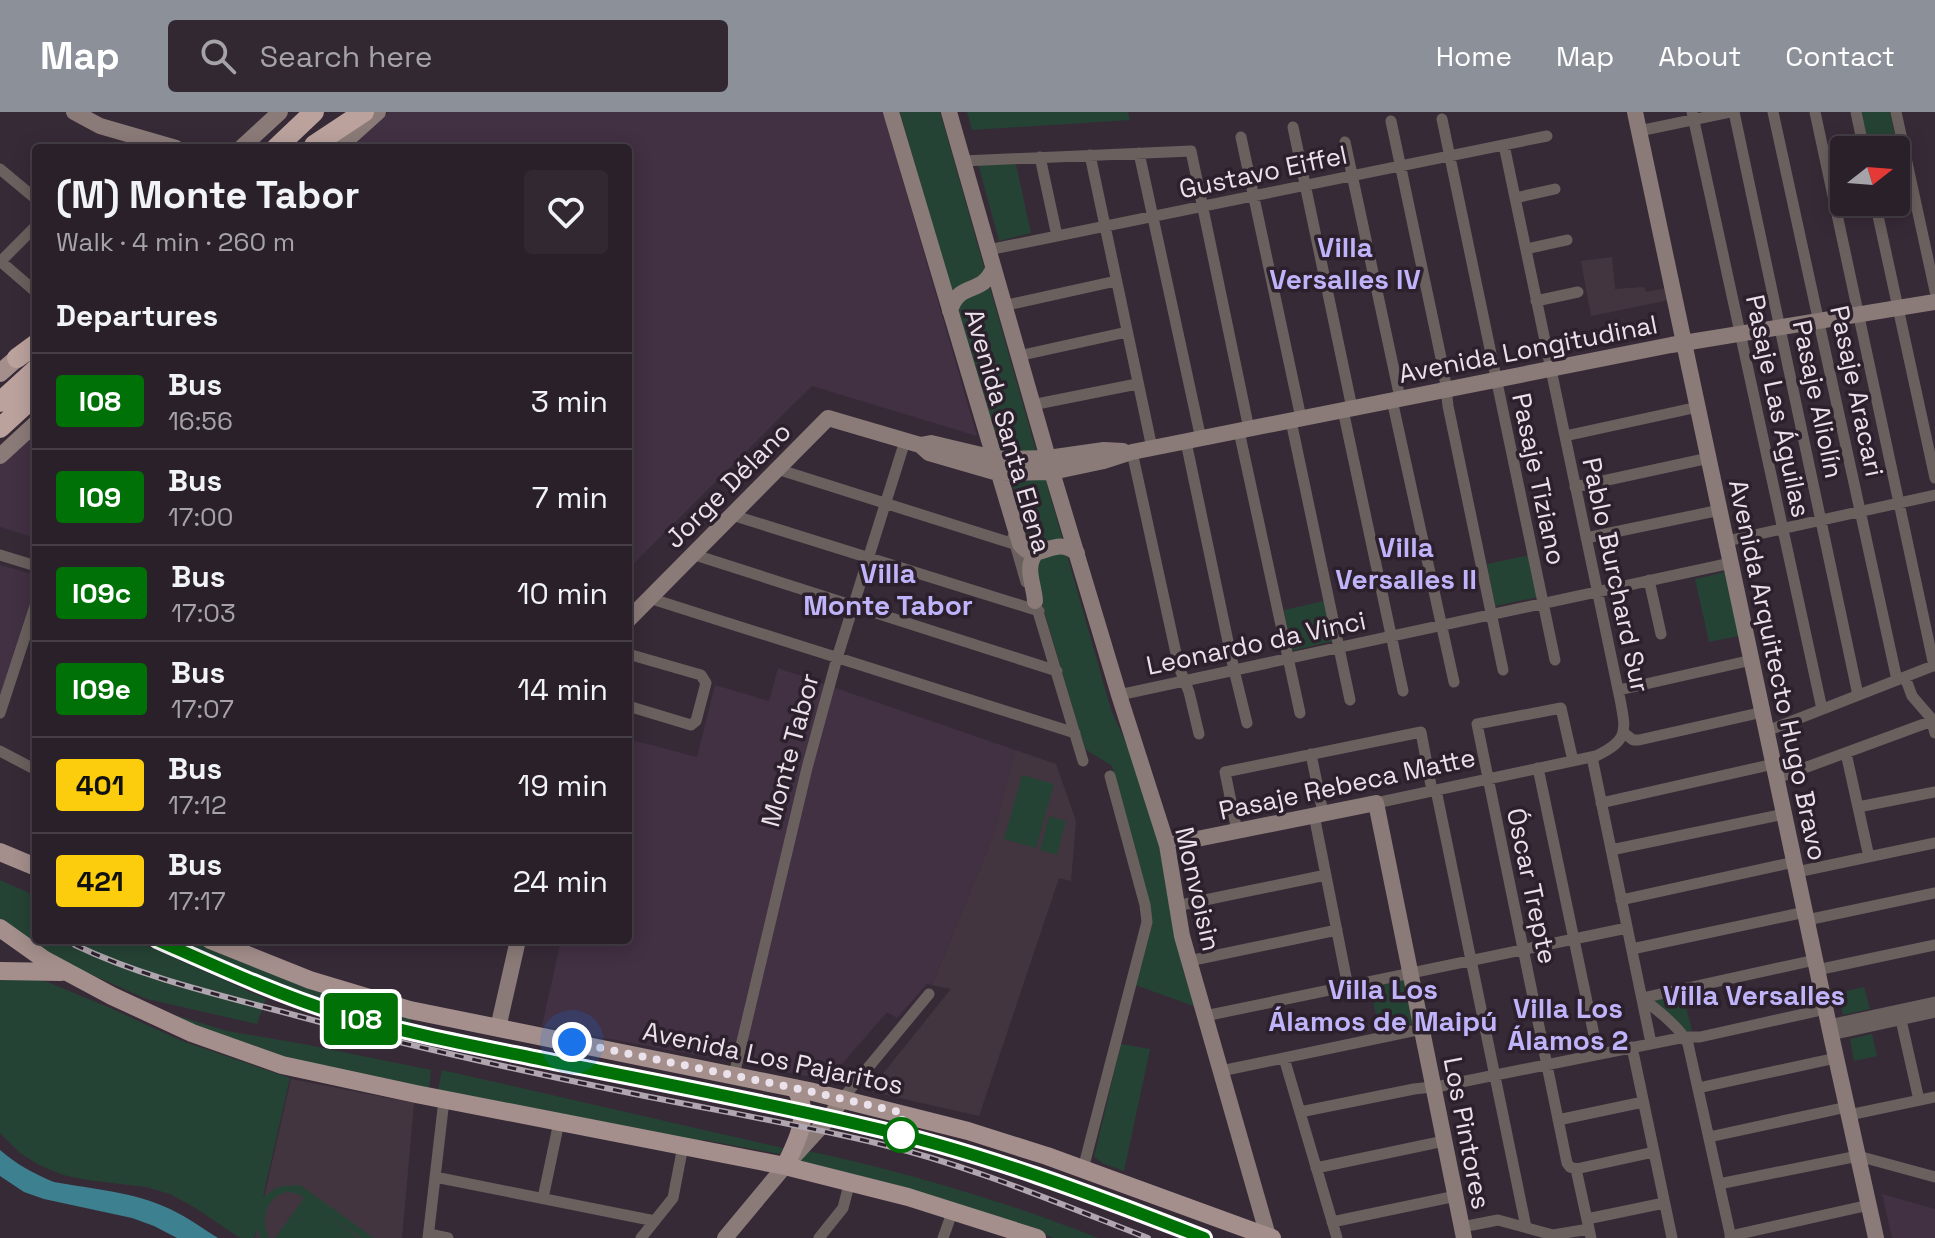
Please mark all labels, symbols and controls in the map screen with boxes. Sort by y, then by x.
search box [168,20,728,92]
text: Map [40,32,120,80]
icon: search [196,34,240,78]
text: Search here [260,37,433,76]
text: Home [1436,38,1512,74]
text: Map [1556,38,1614,74]
text: About [1658,38,1741,74]
text: Contact [1785,38,1895,74]
north arrow [1830,136,1910,216]
map controls [1830,136,1910,216]
street label: Gustavo Eiffel [1176,138,1350,206]
button: heart [524,170,608,254]
text: (M) Monte Tabor [56,171,359,219]
text: Walk · 4 min · 260 m [56,225,295,259]
district label: Villa Versalles IV [1269,229,1421,297]
street label: Pasaje Las Águilas [1738,292,1818,520]
text: Departures [56,296,218,335]
street label: Pasaje Aracari [1822,302,1892,480]
street label: Avenida Santa Elena [957,305,1059,557]
street label: Avenida Longitudinal [1396,307,1660,391]
street label: Pasaje Aliolín [1785,317,1851,481]
text: Bus [168,365,222,404]
text: 3 min [531,382,608,421]
text: I08 [79,383,121,419]
street label: Pasaje Tiziano [1504,390,1574,568]
text: 16:56 [168,404,233,438]
street label: Jorge Délano [658,415,798,555]
street label: Pablo Burchard Sur [1574,454,1658,696]
text: Bus [168,461,222,500]
street label: Avenida Arquitecto Hugo Bravo [1721,476,1835,864]
text: 7 min [532,478,608,517]
text: I09 [79,479,121,515]
text: 17:00 [168,500,233,534]
district label: Villa Versalles II [1335,529,1477,597]
district label: Villa Monte Tabor [803,555,973,623]
text: Bus [171,557,225,596]
text: 10 min [517,574,608,613]
text: I09c [72,575,131,611]
text: 17:03 [171,596,236,630]
street label: Leonardo da Vinci [1143,603,1369,683]
text: Bus [171,653,225,692]
street label: Monte Tabor [753,669,827,831]
text: 14 min [517,670,608,709]
text: I09e [72,671,131,707]
text: 17:07 [171,692,234,726]
street label: Pasaje Rebeca Matte [1216,740,1478,828]
text: Bus [168,749,222,788]
text: 19 min [518,766,608,805]
text: 401 [76,767,124,803]
text: 17:12 [168,788,227,822]
street label: Óscar Trepte [1499,805,1565,967]
street label: Monvoisin [1167,824,1229,954]
text: Bus [168,845,222,884]
text: 24 min [513,862,608,901]
text: 421 [76,863,124,899]
text: 17:17 [168,884,226,918]
district label: Villa Los Álamos de Maipú [1269,971,1497,1039]
district label: Villa Versalles [1663,977,1845,1013]
district label: Villa Los Álamos 2 [1508,990,1628,1058]
line badge: I08 [315,993,407,1045]
text: I08 [340,1001,382,1037]
street label: Avenida Los Pajaritos [640,1014,906,1102]
your location [552,1022,592,1062]
street label: Los Pintores [1436,1054,1498,1212]
unlabelled marker [884,1118,918,1152]

